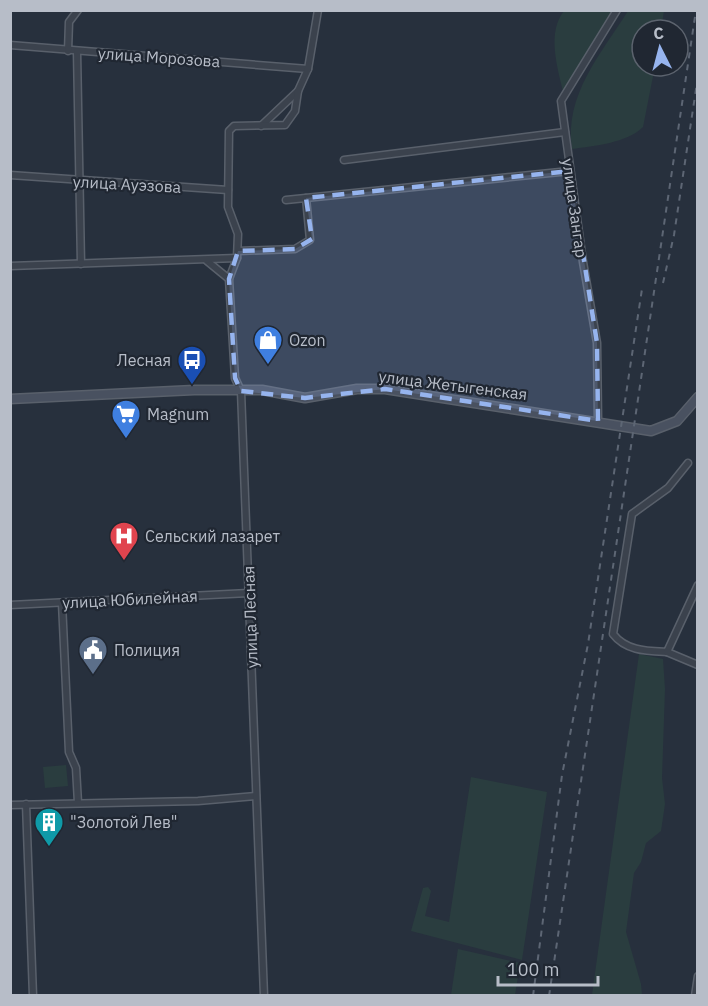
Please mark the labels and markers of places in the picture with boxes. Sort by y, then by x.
shop icon: Ozon [252,324,284,366]
place label: Ozon [289,330,326,350]
bus stop icon: Лесная [176,344,208,386]
place label: Лесная [117,350,171,370]
supermarket icon: Magnum [110,398,142,440]
place label: Magnum [147,404,209,424]
hospital icon: Сельский лазарет [108,520,140,562]
place label: Сельский лазарет [145,526,280,546]
public building icon: Полиция [77,634,109,676]
place label: Полиция [114,640,180,660]
building icon: "Золотой Лев" [33,806,65,848]
place label: "Золотой Лев" [70,812,177,832]

